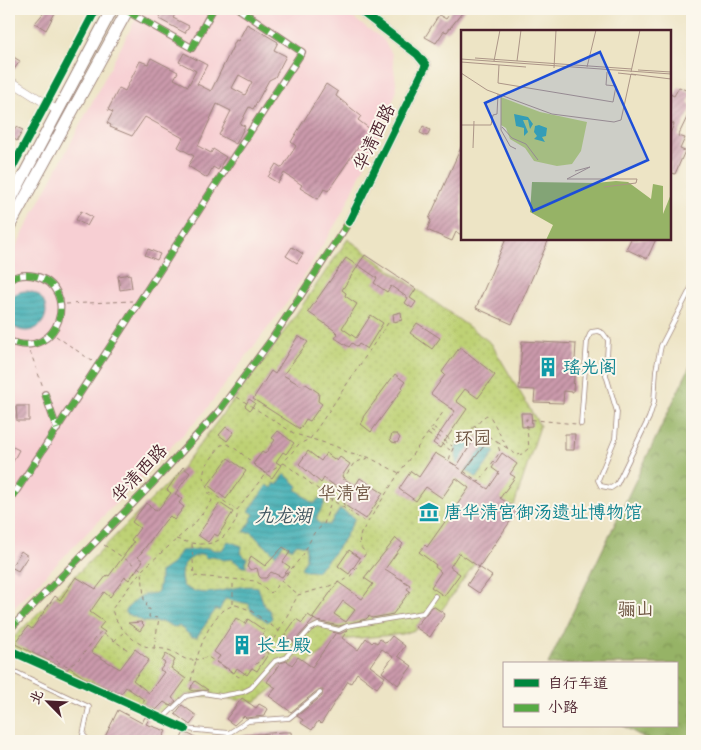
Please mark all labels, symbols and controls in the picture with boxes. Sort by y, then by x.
inset map [461,30,671,240]
street label: 华清西路 [348,100,400,174]
building icon: 瑶光阁 [537,356,559,378]
place label: 瑶光阁 [563,356,617,378]
park label: 环园 [455,427,491,449]
street label: 华清西路 [106,439,172,507]
park label: 华清宫 [318,482,372,504]
museum icon: 唐华清宫御汤遗址博物馆 [418,501,440,523]
place label: 唐华清宫御汤遗址博物馆 [444,501,642,523]
water label: 九龙湖 [254,504,313,527]
park label: 骊山 [618,598,654,620]
building icon: 长生殿 [231,634,253,656]
place label: 长生殿 [257,634,311,656]
legend [503,662,678,728]
text: 自行车道 [548,674,608,692]
north arrow [22,678,72,728]
text: 北 [26,687,47,707]
text: 小路 [548,698,578,716]

